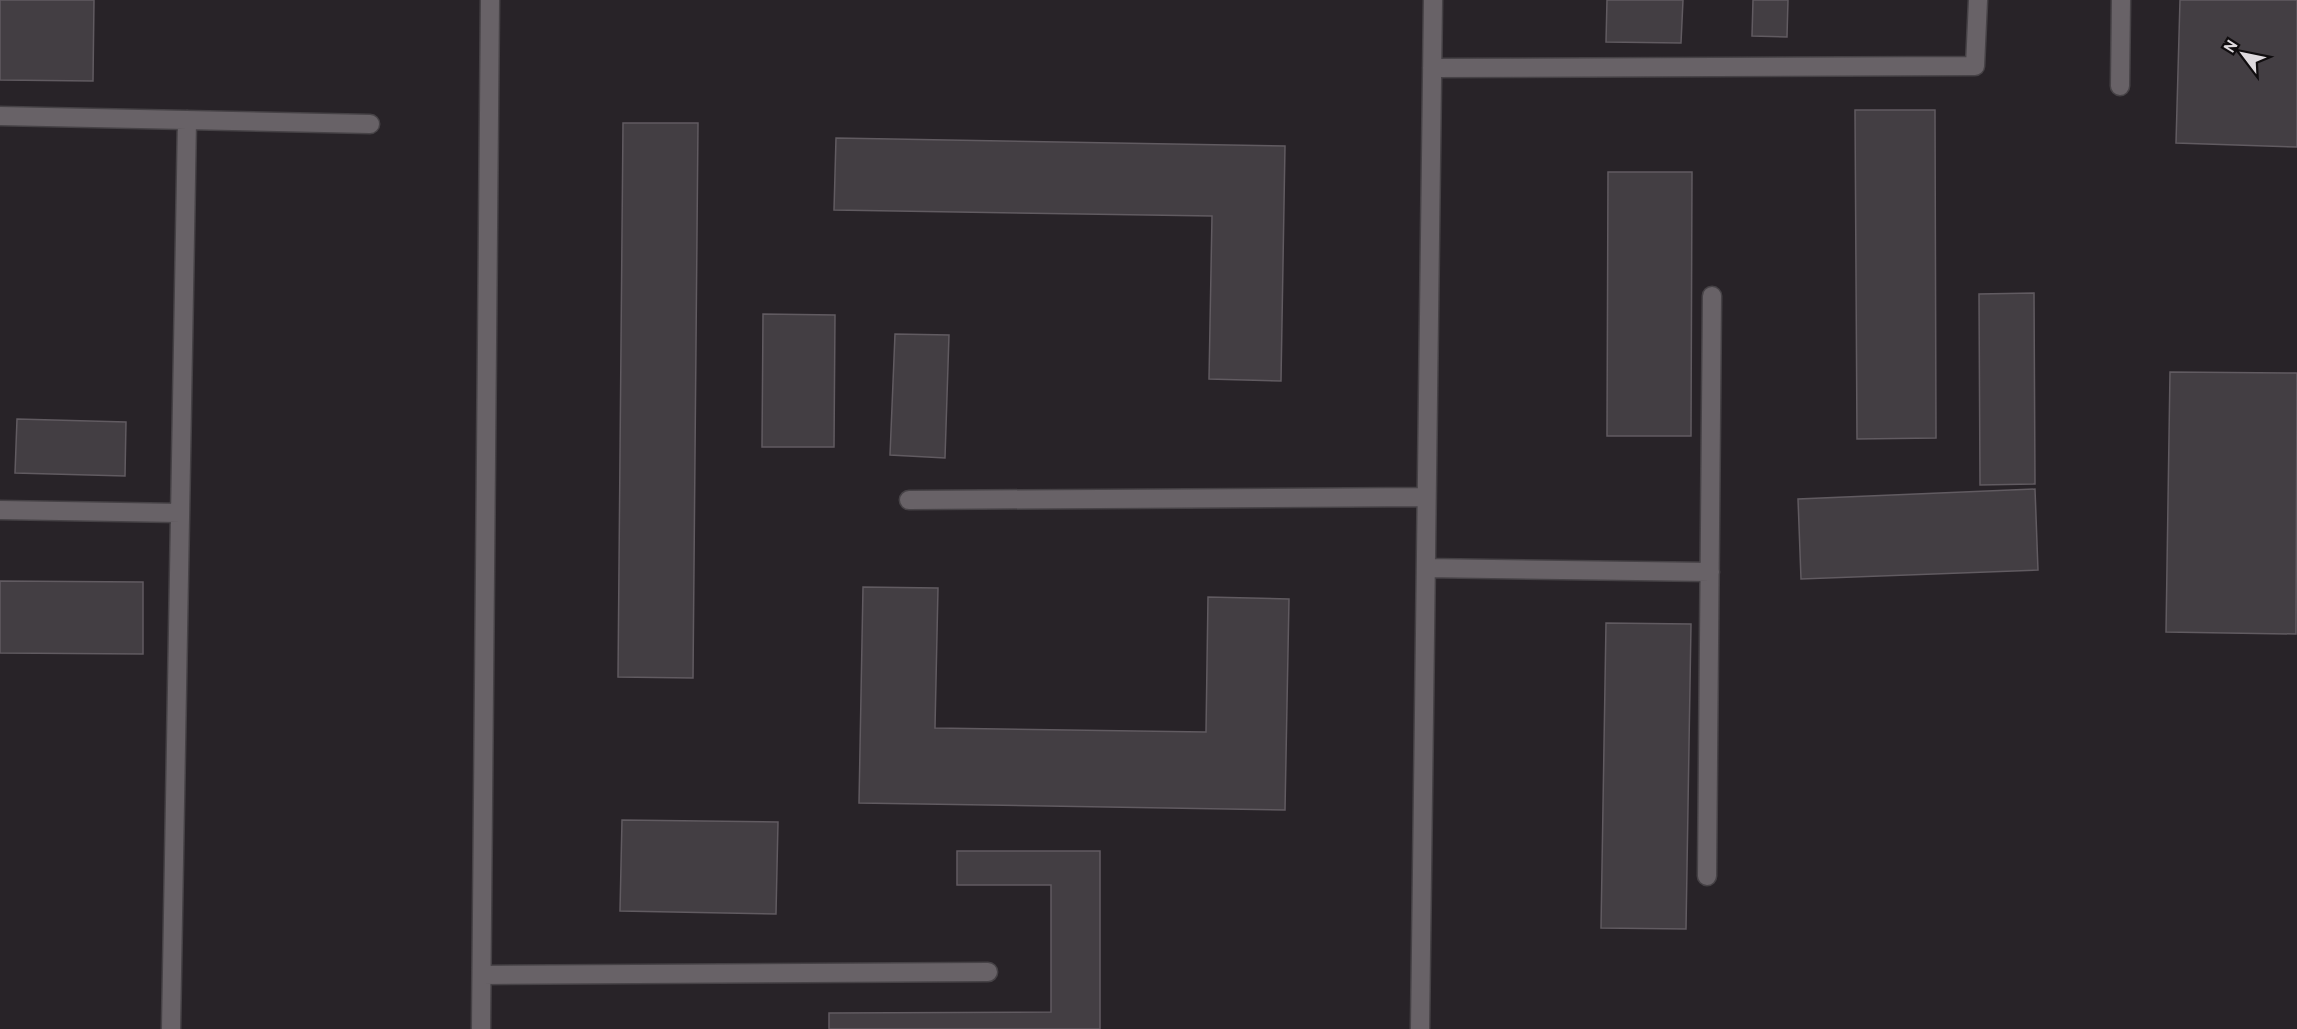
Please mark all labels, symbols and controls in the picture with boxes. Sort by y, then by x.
north arrow [2213,24,2273,84]
text: N [2220,37,2244,57]

